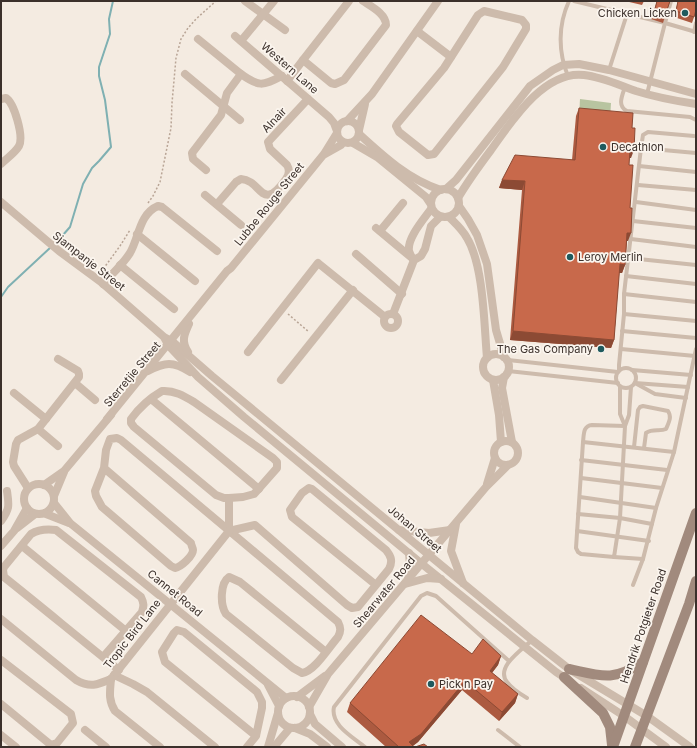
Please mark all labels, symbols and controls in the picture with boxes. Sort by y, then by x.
place label: Chicken Licken [598,6,677,20]
marker: Chicken Licken [680,8,690,18]
street label: Western Lane [258,39,322,97]
street label: Alnair [259,104,289,136]
place label: Decathlon [611,140,664,154]
marker: Decathlon [598,142,608,152]
street label: Lubbe Rouge Street [231,159,307,248]
street label: Sjampanje Street [50,228,128,294]
place label: Leroy Merlin [578,250,643,264]
marker: Leroy Merlin [565,252,575,262]
street label: Sterretjie Street [101,338,164,410]
place label: The Gas Company [497,342,593,356]
marker: The Gas Company [596,344,606,354]
street label: Johan Street [385,502,445,556]
street label: Shearwater Road [350,553,418,631]
street label: Cannet Road [145,567,205,619]
street label: Hendrik Potgieter Road [617,567,669,685]
street label: Tropic Bird Lane [100,596,164,672]
place label: Pick n Pay [439,677,493,691]
marker: Pick n Pay [426,679,436,689]

